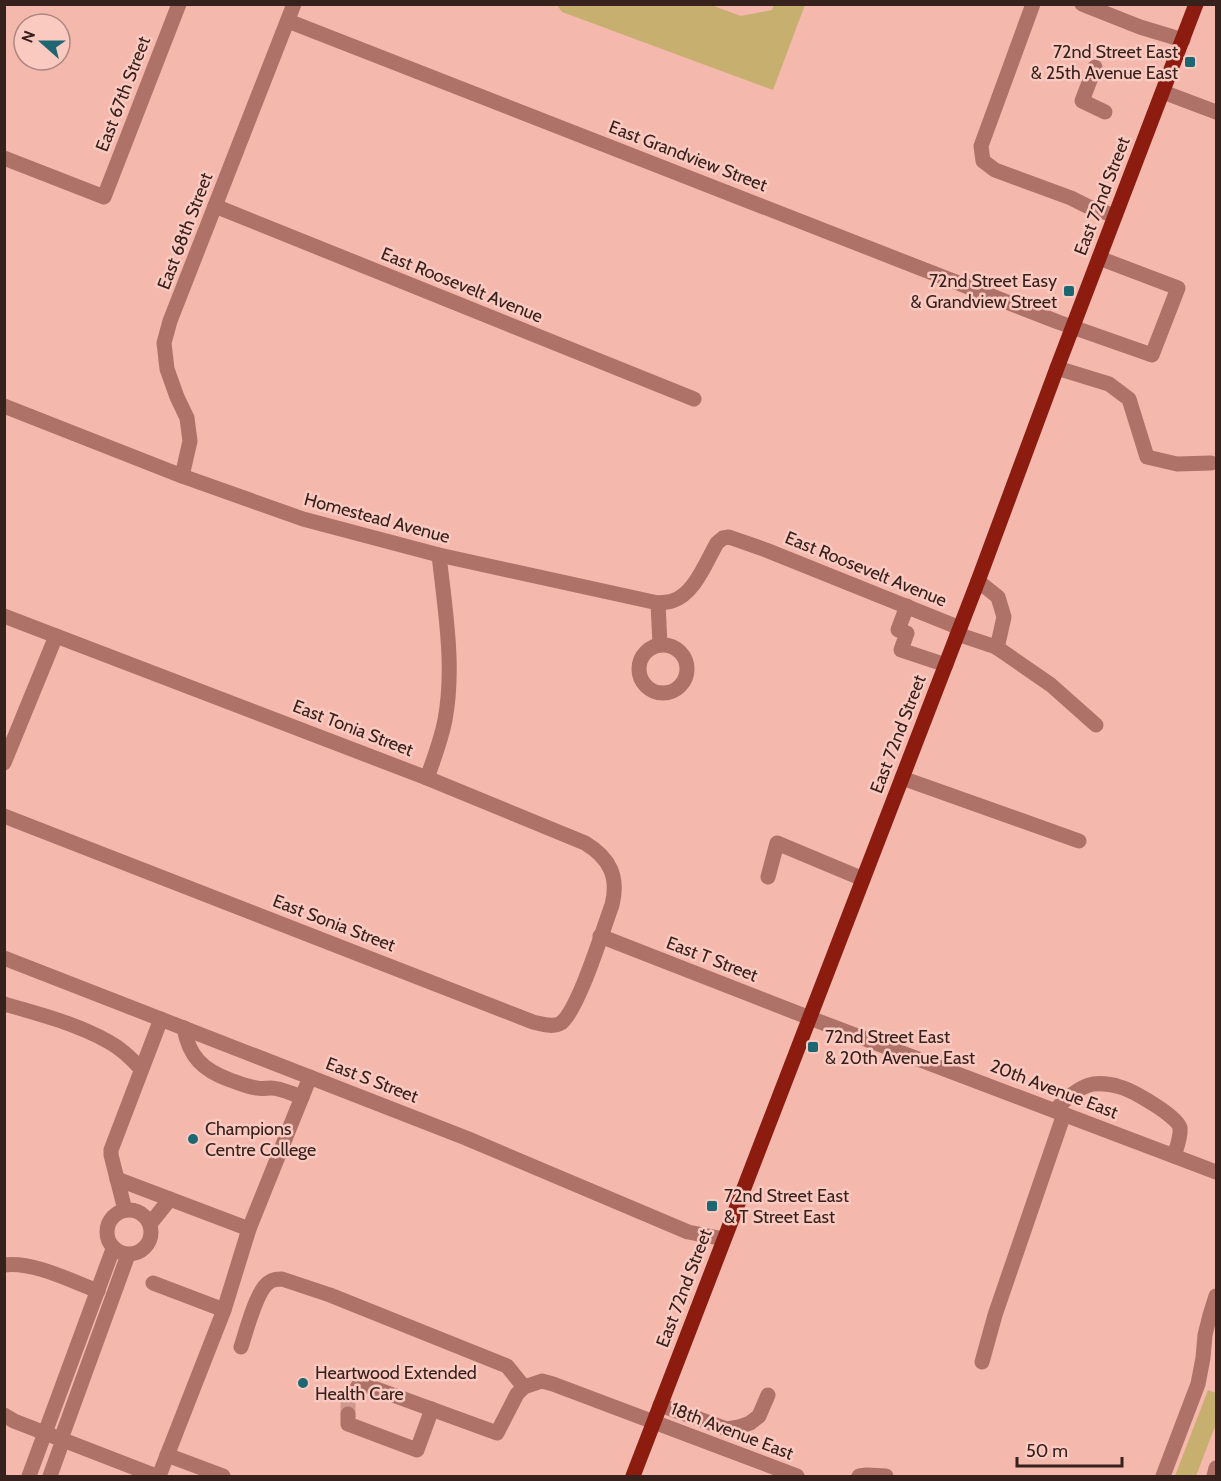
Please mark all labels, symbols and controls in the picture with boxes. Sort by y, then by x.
north arrow [12,12,72,72]
text: N [18,28,39,45]
street label: East 67th Street [91,33,155,155]
place label: 72nd Street East & 25th Avenue East [1031,41,1178,84]
marker: 72nd Street East & 25th Avenue East [1183,55,1197,69]
street label: East Grandview Street [606,116,770,196]
street label: East 72nd Street [1069,134,1135,258]
street label: East 68th Street [153,169,217,293]
street label: East Roosevelt Avenue [378,243,546,327]
place label: 72nd Street Easy & Grandview Street [910,270,1057,313]
marker: 72nd Street Easy & Grandview Street [1062,284,1076,298]
street label: Homestead Avenue [302,488,452,548]
street label: East Roosevelt Avenue [782,527,950,611]
street label: East 72nd Street [865,672,931,796]
street label: East Tonia Street [290,695,416,761]
street label: East Sonia Street [270,890,398,956]
street label: East T Street [663,932,761,986]
place label: 72nd Street East & 20th Avenue East [825,1026,975,1069]
marker: 72nd Street East & 20th Avenue East [806,1040,820,1054]
street label: East S Street [323,1052,421,1108]
street label: 20th Avenue East [987,1055,1121,1123]
place label: Champions Centre College [205,1118,316,1161]
marker: Champions Centre College [186,1132,200,1146]
place label: 72nd Street East & T Street East [724,1185,849,1228]
marker: 72nd Street East & T Street East [705,1199,719,1213]
street label: East 72nd Street [651,1226,717,1350]
place label: Heartwood Extended Health Care [315,1362,477,1405]
marker: Heartwood Extended Health Care [296,1376,310,1390]
street label: 18th Avenue East [667,1397,797,1465]
scale bar [1017,1430,1122,1468]
text: 50 m [1026,1440,1068,1462]

